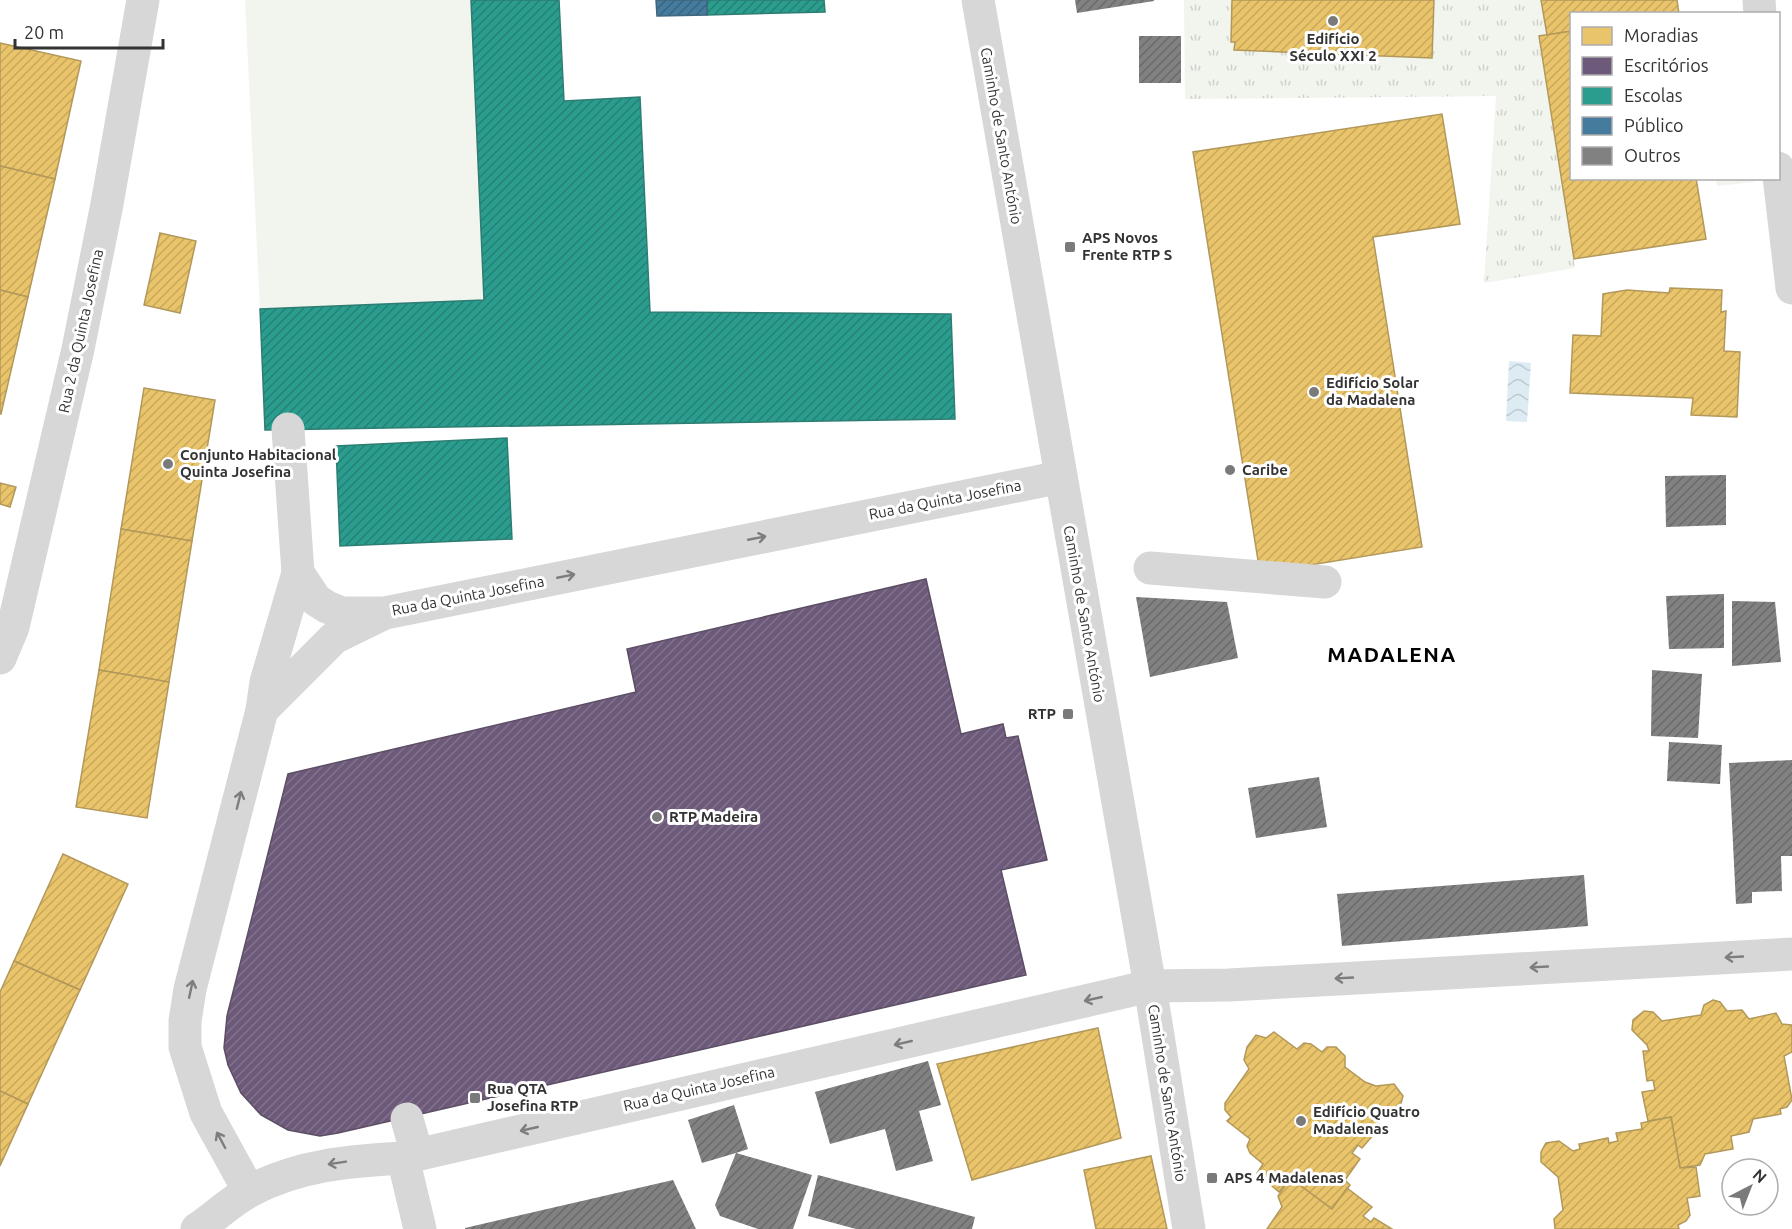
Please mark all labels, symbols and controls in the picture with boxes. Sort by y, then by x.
scale bar [15,12,164,50]
legend [1570,12,1780,180]
marker: Edifício Século XXI 2 [1326,14,1340,28]
text: 20 m [24,22,64,42]
text: Moradias [1624,25,1698,45]
place label: Edifício Século XXI 2 [1289,30,1377,64]
street label: Caminho de Santo António [978,46,1025,226]
text: Escritórios [1624,55,1709,75]
text: Escolas [1624,85,1683,105]
text: Público [1624,115,1684,135]
text: Outros [1624,145,1681,165]
place label: APS Novos Frente RTP S [1082,229,1172,263]
marker: APS Novos Frente RTP S [1063,240,1077,254]
street label: Rua 2 da Quinta Josefina [55,248,106,414]
place label: Edifício Solar da Madalena [1326,374,1420,408]
marker: Edifício Solar da Madalena [1307,385,1321,399]
place label: Conjunto Habitacional Quinta Josefina [180,446,337,480]
marker: Conjunto Habitacional Quinta Josefina [161,457,175,471]
place label: Caribe [1242,461,1288,478]
marker: Caribe [1223,463,1237,477]
street label: Rua da Quinta Josefina [867,476,1023,523]
street label: Caminho de Santo António [1061,524,1108,704]
one-way arrow [747,532,766,543]
one-way arrow [556,570,575,582]
street label: Rua da Quinta Josefina [390,572,546,619]
district label: MADALENA [1327,642,1457,666]
place label: RTP [1028,705,1056,722]
marker: RTP [1061,707,1075,721]
one-way arrow [234,791,245,810]
place label: RTP Madeira [669,808,758,825]
marker: RTP Madeira [650,810,664,824]
one-way arrow [1724,952,1744,963]
one-way arrow [1529,961,1549,972]
one-way arrow [1335,972,1355,983]
one-way arrow [185,979,197,998]
one-way arrow [1084,994,1103,1006]
street label: Caminho de Santo António [1145,1003,1190,1183]
one-way arrow [894,1037,913,1049]
street label: Rua da Quinta Josefina [621,1063,776,1114]
place label: Rua QTA Josefina RTP [487,1080,579,1114]
marker: Rua QTA Josefina RTP [468,1091,482,1105]
place label: Edifício Quatro Madalenas [1313,1103,1420,1137]
marker: Edifício Quatro Madalenas [1294,1114,1308,1128]
one-way arrow [520,1123,539,1135]
one-way arrow [215,1132,227,1149]
north arrow [1720,1157,1780,1217]
one-way arrow [328,1158,348,1169]
text: N [1750,1165,1770,1187]
place label: APS 4 Madalenas [1224,1169,1344,1186]
marker: APS 4 Madalenas [1205,1171,1219,1185]

